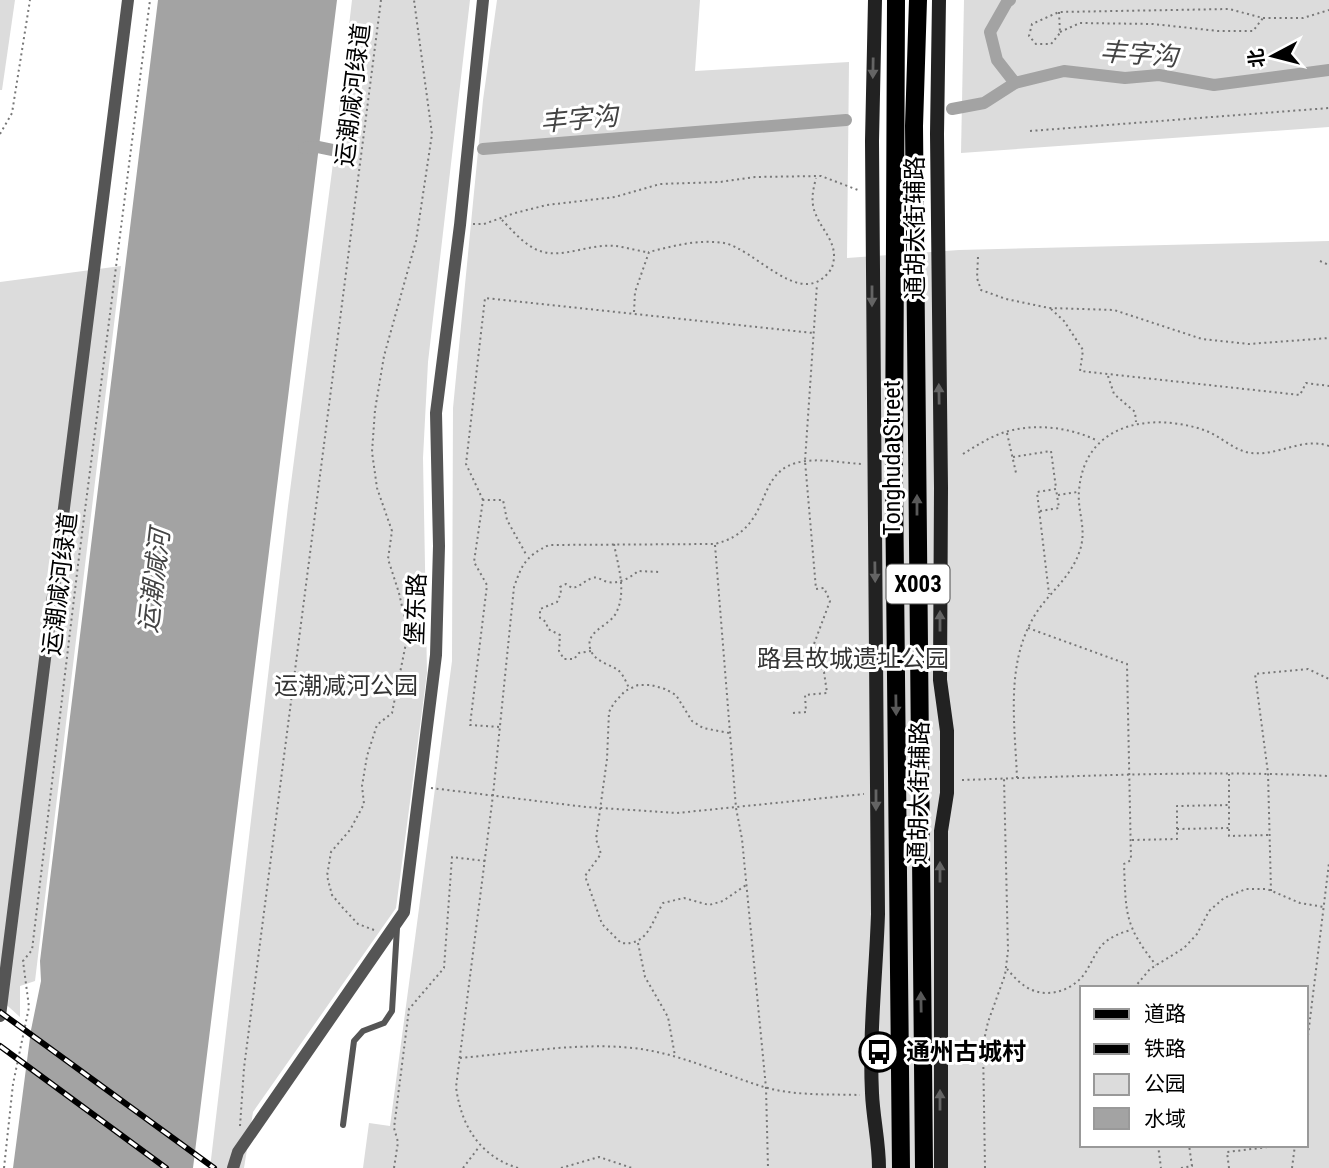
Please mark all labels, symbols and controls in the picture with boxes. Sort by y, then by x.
north arrow [1238,21,1308,91]
street label: 运潮减河绿道 [330,22,376,168]
water label: 丰字沟 [1099,36,1182,72]
text: 北 [1244,47,1269,69]
one-way arrow [868,57,879,79]
water label: 丰字沟 [539,100,622,137]
street label: 通胡大街辅路 [901,156,929,300]
one-way arrow [867,285,878,307]
street label: Tonghuda Street [878,380,906,536]
one-way arrow [933,383,945,405]
one-way arrow [911,494,923,516]
street label: 运潮减河绿道 [37,511,83,657]
water label: 运潮减河 [133,523,176,634]
one-way arrow [869,561,880,583]
road number: X003 [886,564,950,604]
street label: 堡东路 [401,573,431,645]
one-way arrow [934,610,946,632]
park label: 路县故城遗址公园 [757,645,949,673]
park label: 运潮减河公园 [274,672,418,700]
one-way arrow [890,694,901,716]
street label: 通胡大街辅路 [904,721,934,865]
one-way arrow [870,789,882,811]
one-way arrow [934,861,946,883]
legend [1080,986,1308,1147]
one-way arrow [916,991,927,1013]
text: 道路 [1144,1002,1186,1026]
bus stop icon: 通州古城村 [858,1031,900,1073]
text: 铁路 [1144,1037,1186,1061]
place label: 通州古城村 [906,1038,1026,1066]
text: 公园 [1144,1072,1186,1096]
one-way arrow [934,1089,946,1111]
text: 水域 [1144,1107,1186,1131]

